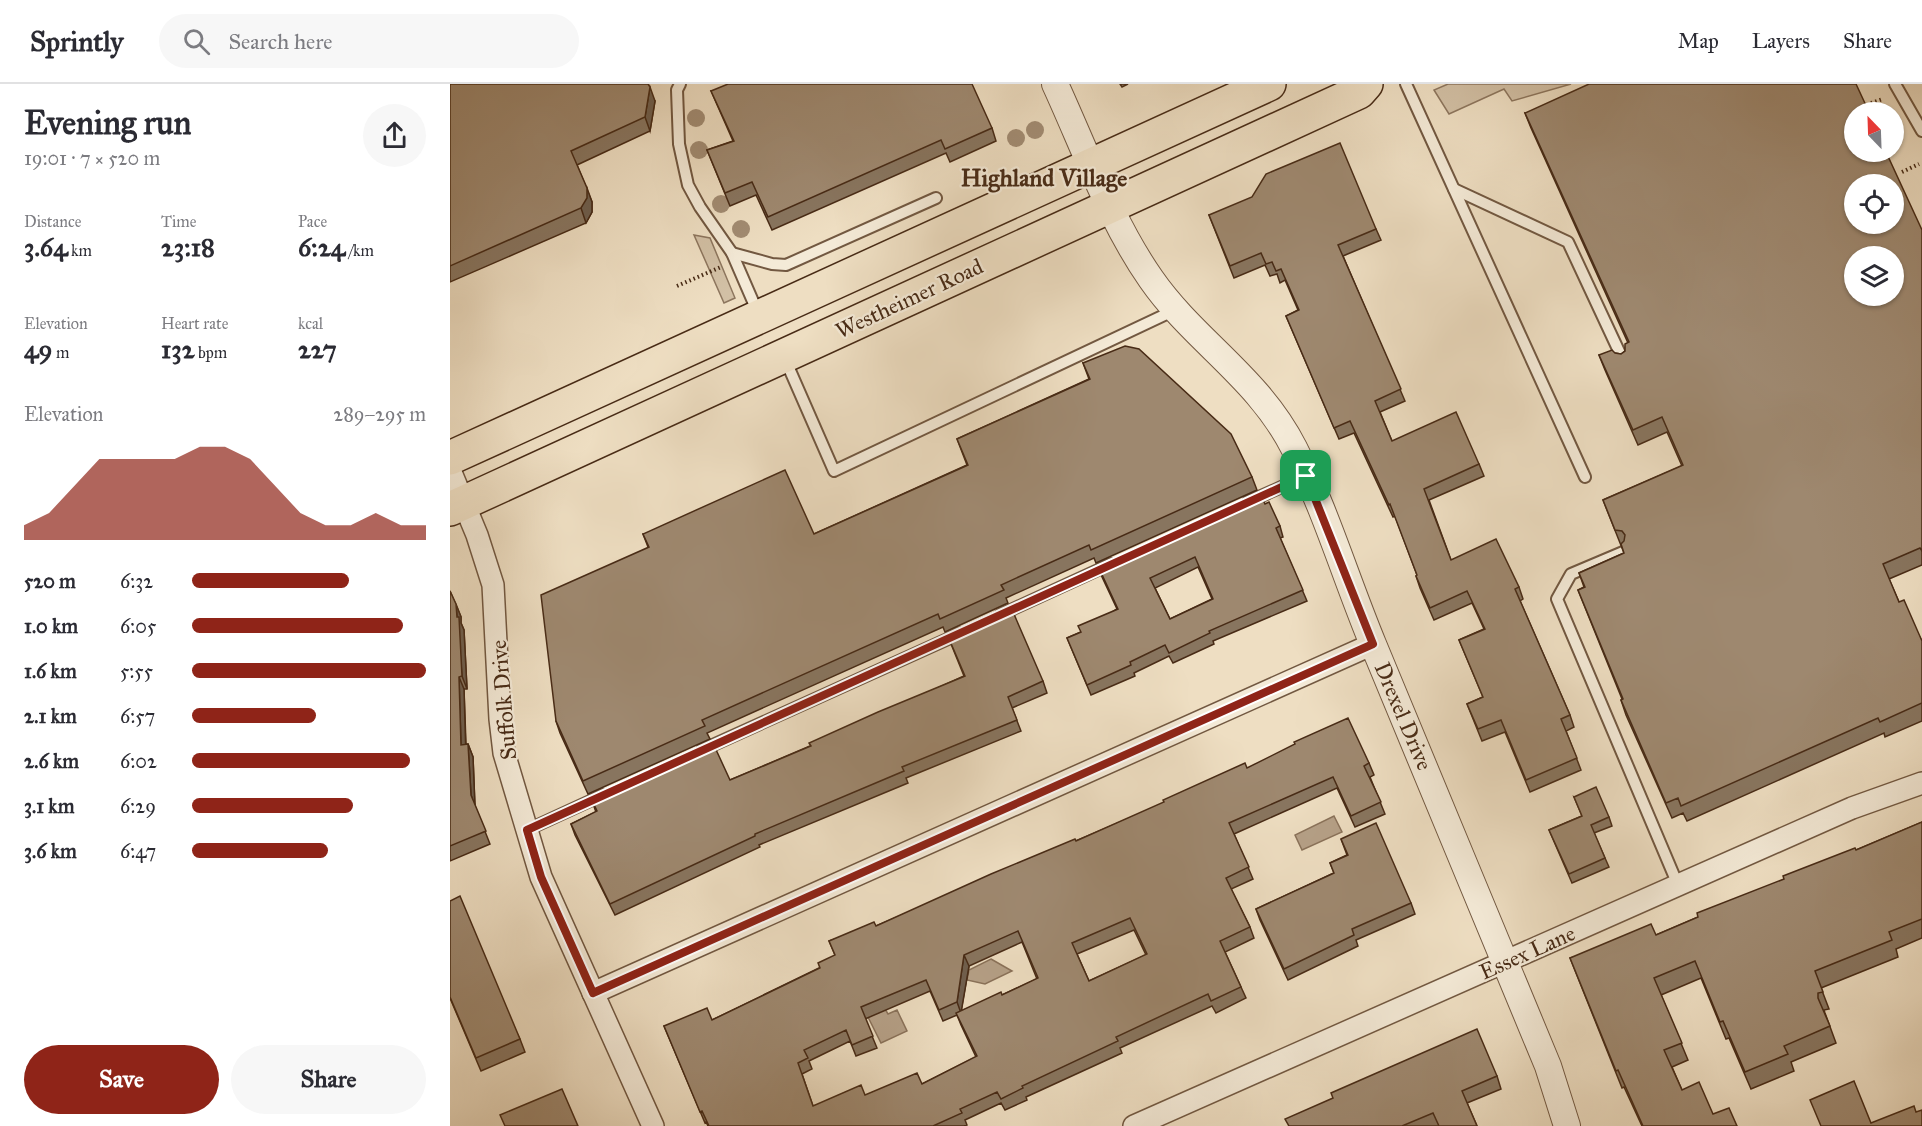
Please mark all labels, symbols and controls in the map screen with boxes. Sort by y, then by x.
search box [159,14,579,68]
text: Sprintly [30,24,123,59]
icon: search [180,25,213,58]
text: Search here [228,28,332,55]
text: Map [1678,28,1719,54]
text: Layers [1752,28,1810,54]
text: Share [1843,28,1892,54]
north arrow [1844,102,1904,162]
map controls [1844,102,1904,306]
text: Evening run [24,103,191,143]
button: share [363,104,426,167]
text: 19:01 · 7 × 520 m [24,146,160,170]
district label: Highland Village [961,163,1127,193]
button: locate [1844,174,1904,234]
text: Distance [24,212,81,231]
text: Time [161,212,196,231]
text: Pace [298,212,327,231]
text: 3.64 [24,231,68,263]
text: 23:18 [161,231,215,263]
text: 6:24 [298,231,345,263]
text: km [68,241,92,260]
text: /km [345,241,374,260]
button: layers [1844,246,1904,306]
street label: Westheimer Road [831,252,987,344]
text: Elevation [24,314,88,333]
text: Heart rate [161,314,228,333]
text: kcal [298,314,323,333]
text: 49 [24,333,52,365]
text: 132 [161,333,195,365]
text: 227 [298,333,337,365]
text: m [52,343,69,362]
text: bpm [195,343,227,362]
text: Elevation [24,402,103,426]
text: 289–295 m [333,402,426,426]
pin [1280,450,1331,501]
icon: arrive [1289,459,1322,492]
text: 520 m [24,569,76,593]
text: 6:32 [120,569,153,593]
text: 1.0 km [24,614,78,638]
text: 6:05 [120,614,156,638]
street label: Suffolk Drive [485,639,522,761]
street label: Drexel Drive [1369,658,1438,774]
text: 1.6 km [24,659,77,683]
text: 5:55 [120,659,153,683]
text: 2.1 km [24,704,77,728]
text: 6:57 [120,704,155,728]
text: 2.6 km [24,749,79,773]
text: 6:02 [120,749,157,773]
text: 3.1 km [24,794,74,818]
text: 6:29 [120,794,156,818]
text: 3.6 km [24,839,77,863]
text: 6:47 [120,839,156,863]
street label: Essex Lane [1475,919,1579,986]
button: Save [24,1045,219,1114]
button: Share [231,1045,426,1114]

